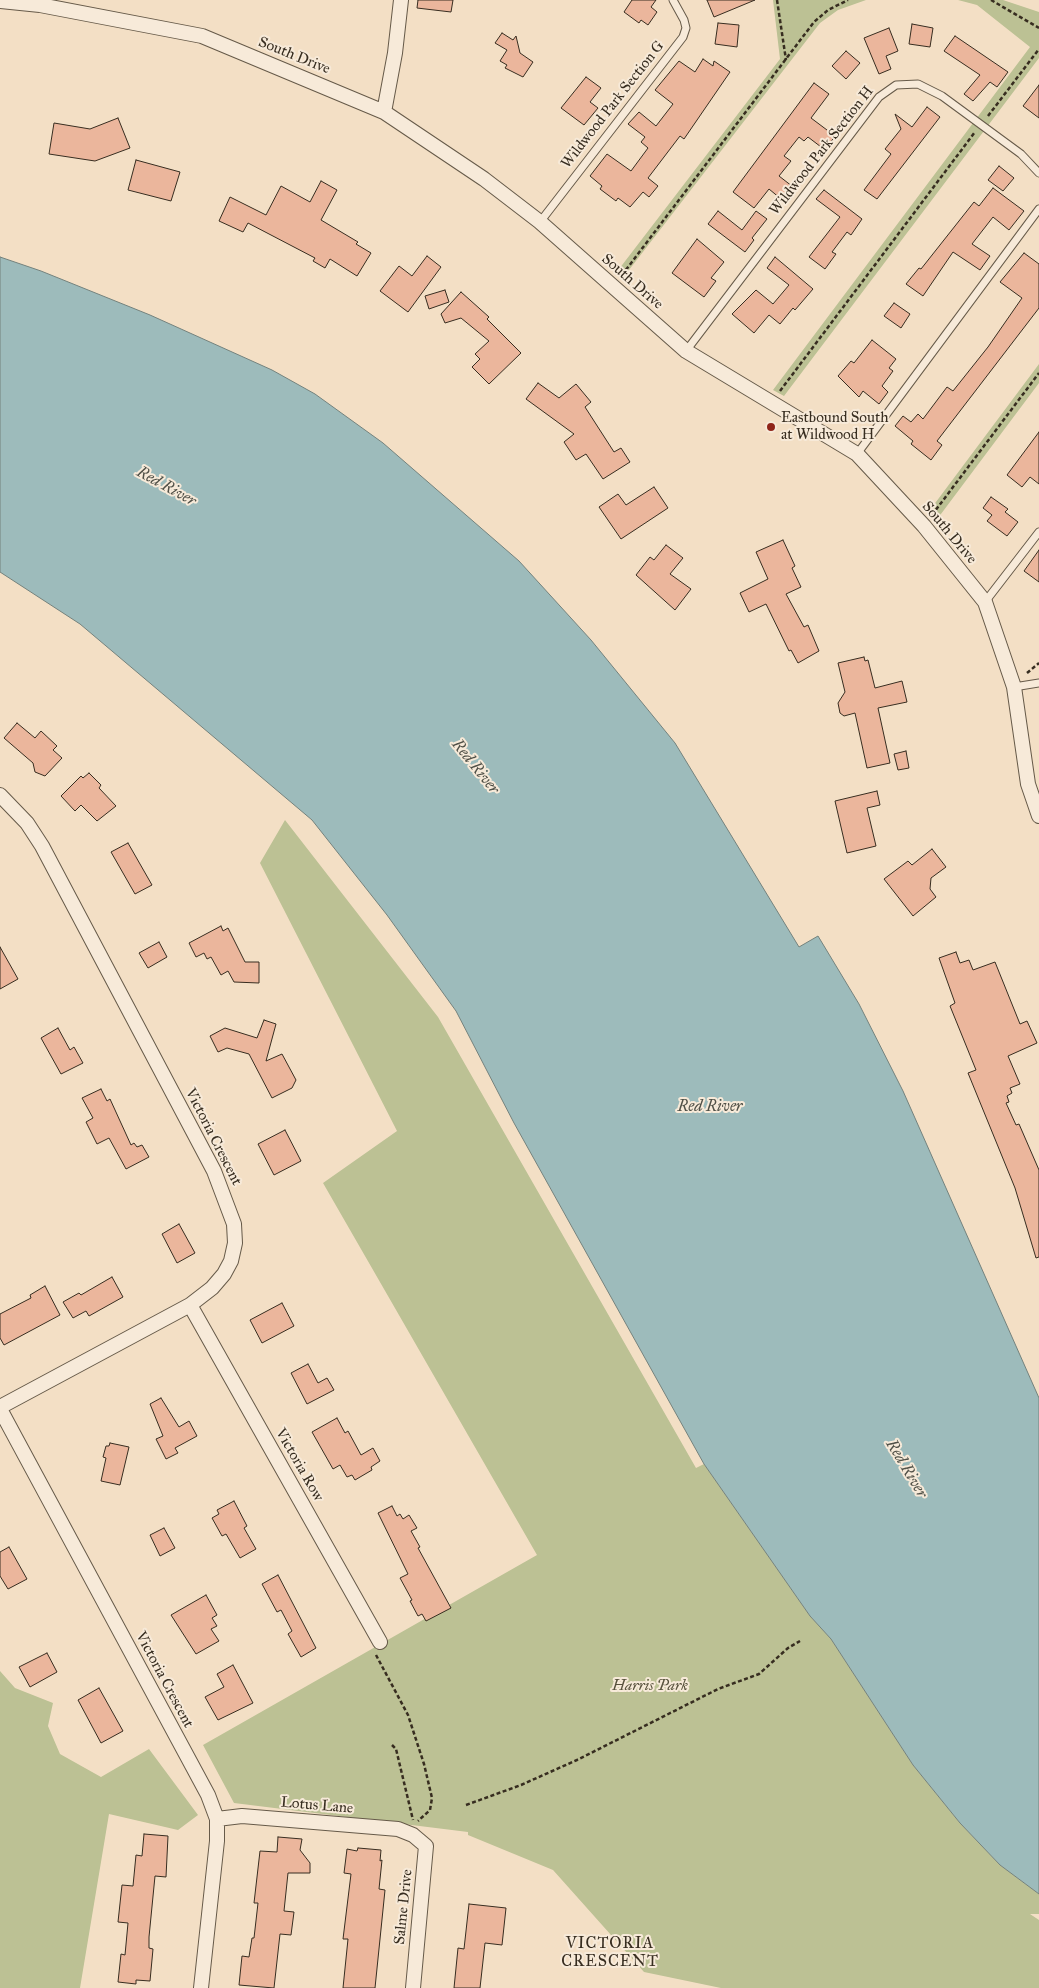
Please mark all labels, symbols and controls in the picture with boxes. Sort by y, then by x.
street label: South Drive [255,33,333,79]
street label: Wildwood Park Section G [558,38,668,172]
street label: Wildwood Park Section H [766,83,878,219]
street label: South Drive [597,250,667,314]
place label: Eastbound South at Wildwood H [781,409,889,444]
marker: Eastbound South at Wildwood H [765,421,777,433]
water label: Red River [133,463,199,511]
street label: South Drive [918,498,980,568]
water label: Red River [447,736,503,798]
street label: Victoria Crescent [181,1085,245,1189]
water label: Red River [677,1097,743,1117]
street label: Victoria Row [271,1425,327,1505]
water label: Red River [881,1436,931,1502]
street label: Victoria Crescent [131,1629,197,1731]
park label: Harris Park [612,1677,688,1695]
street label: Lotus Lane [280,1794,354,1818]
street label: Salme Drive [391,1868,417,1946]
district label: VICTORIA CRESCENT [560,1934,660,1972]

